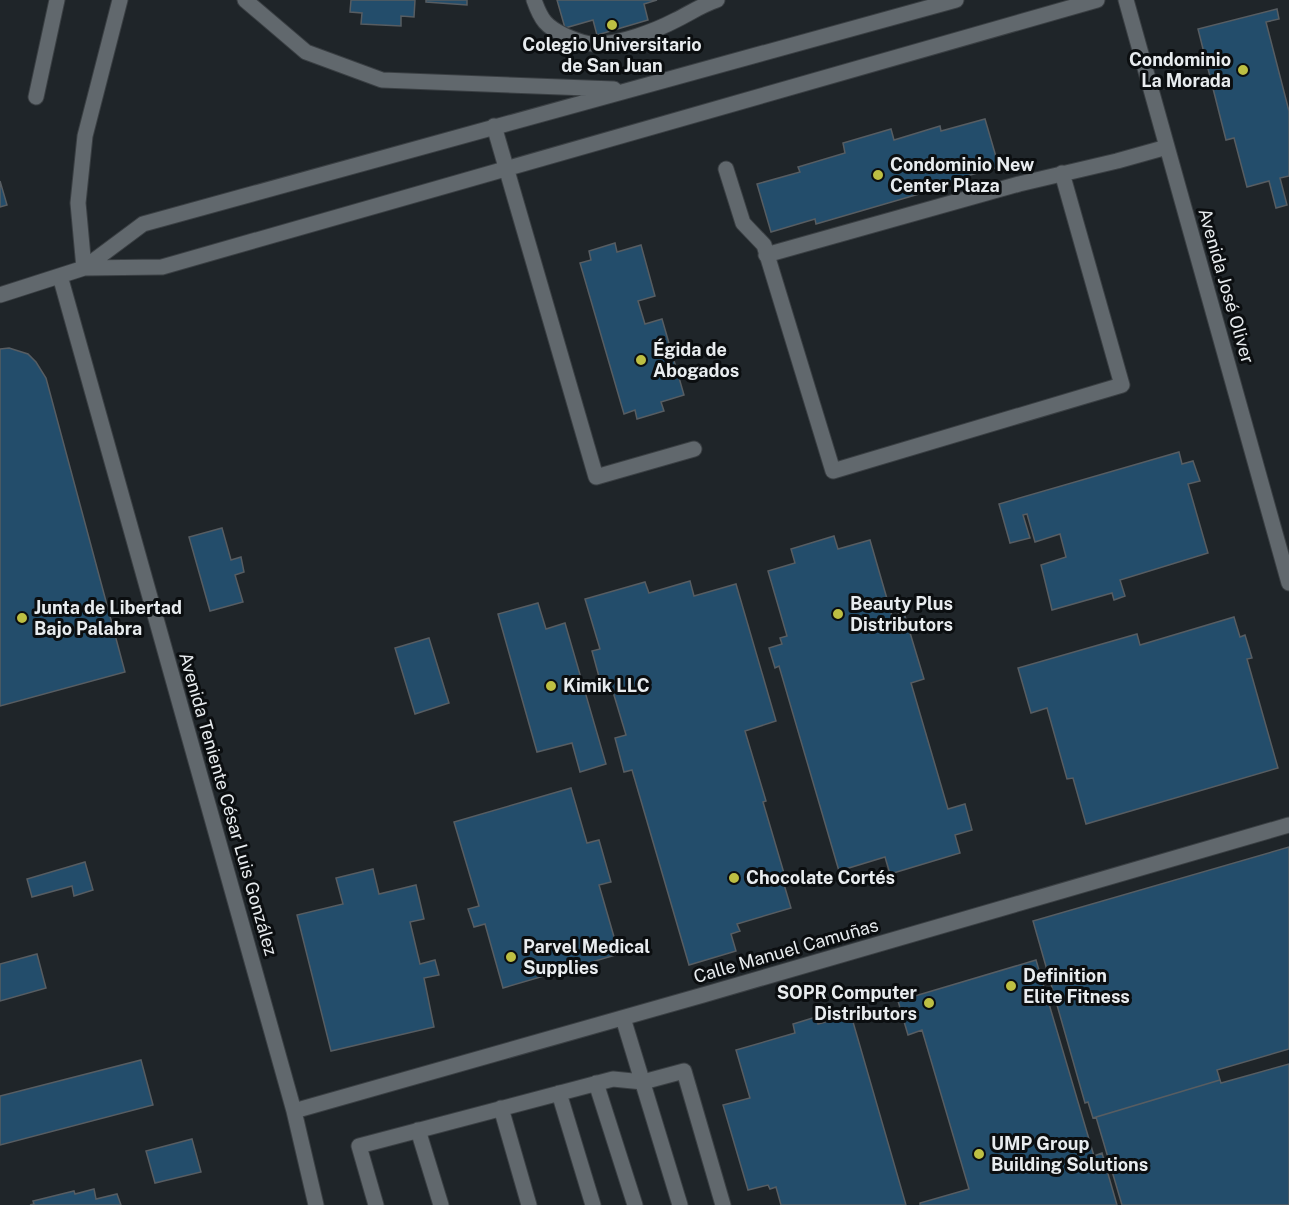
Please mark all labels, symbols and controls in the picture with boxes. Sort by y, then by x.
marker: Colegio Universitario de San Juan [605,18,619,32]
place label: Colegio Universitario de San Juan [522,34,702,76]
place label: Condominio La Morada [1129,49,1231,91]
marker: Condominio La Morada [1236,63,1250,77]
place label: Condominio New Center Plaza [890,154,1034,196]
marker: Condominio New Center Plaza [871,168,885,182]
street label: Avenida José Oliver [1194,206,1259,366]
place label: Égida de Abogados [653,338,739,381]
marker: Égida de Abogados [634,353,648,367]
place label: Beauty Plus Distributors [850,593,953,635]
place label: Junta de Libertad Bajo Palabra [34,597,182,639]
marker: Beauty Plus Distributors [831,607,845,621]
marker: Junta de Libertad Bajo Palabra [15,611,29,625]
street label: Avenida Teniente César Luis González [175,650,282,958]
place label: Kimik LLC [563,675,650,696]
marker: Kimik LLC [544,679,558,693]
place label: Chocolate Cortés [746,867,895,888]
marker: Chocolate Cortés [727,871,741,885]
street label: Calle Manuel Camuñas [691,914,881,987]
place label: Parvel Medical Supplies [523,936,650,978]
marker: Parvel Medical Supplies [504,950,518,964]
place label: Definition Elite Fitness [1023,965,1130,1007]
marker: Definition Elite Fitness [1004,979,1018,993]
place label: SOPR Computer Distributors [777,982,918,1024]
marker: SOPR Computer Distributors [922,996,936,1010]
place label: UMP Group Building Solutions [991,1133,1148,1175]
marker: UMP Group Building Solutions [972,1147,986,1161]

